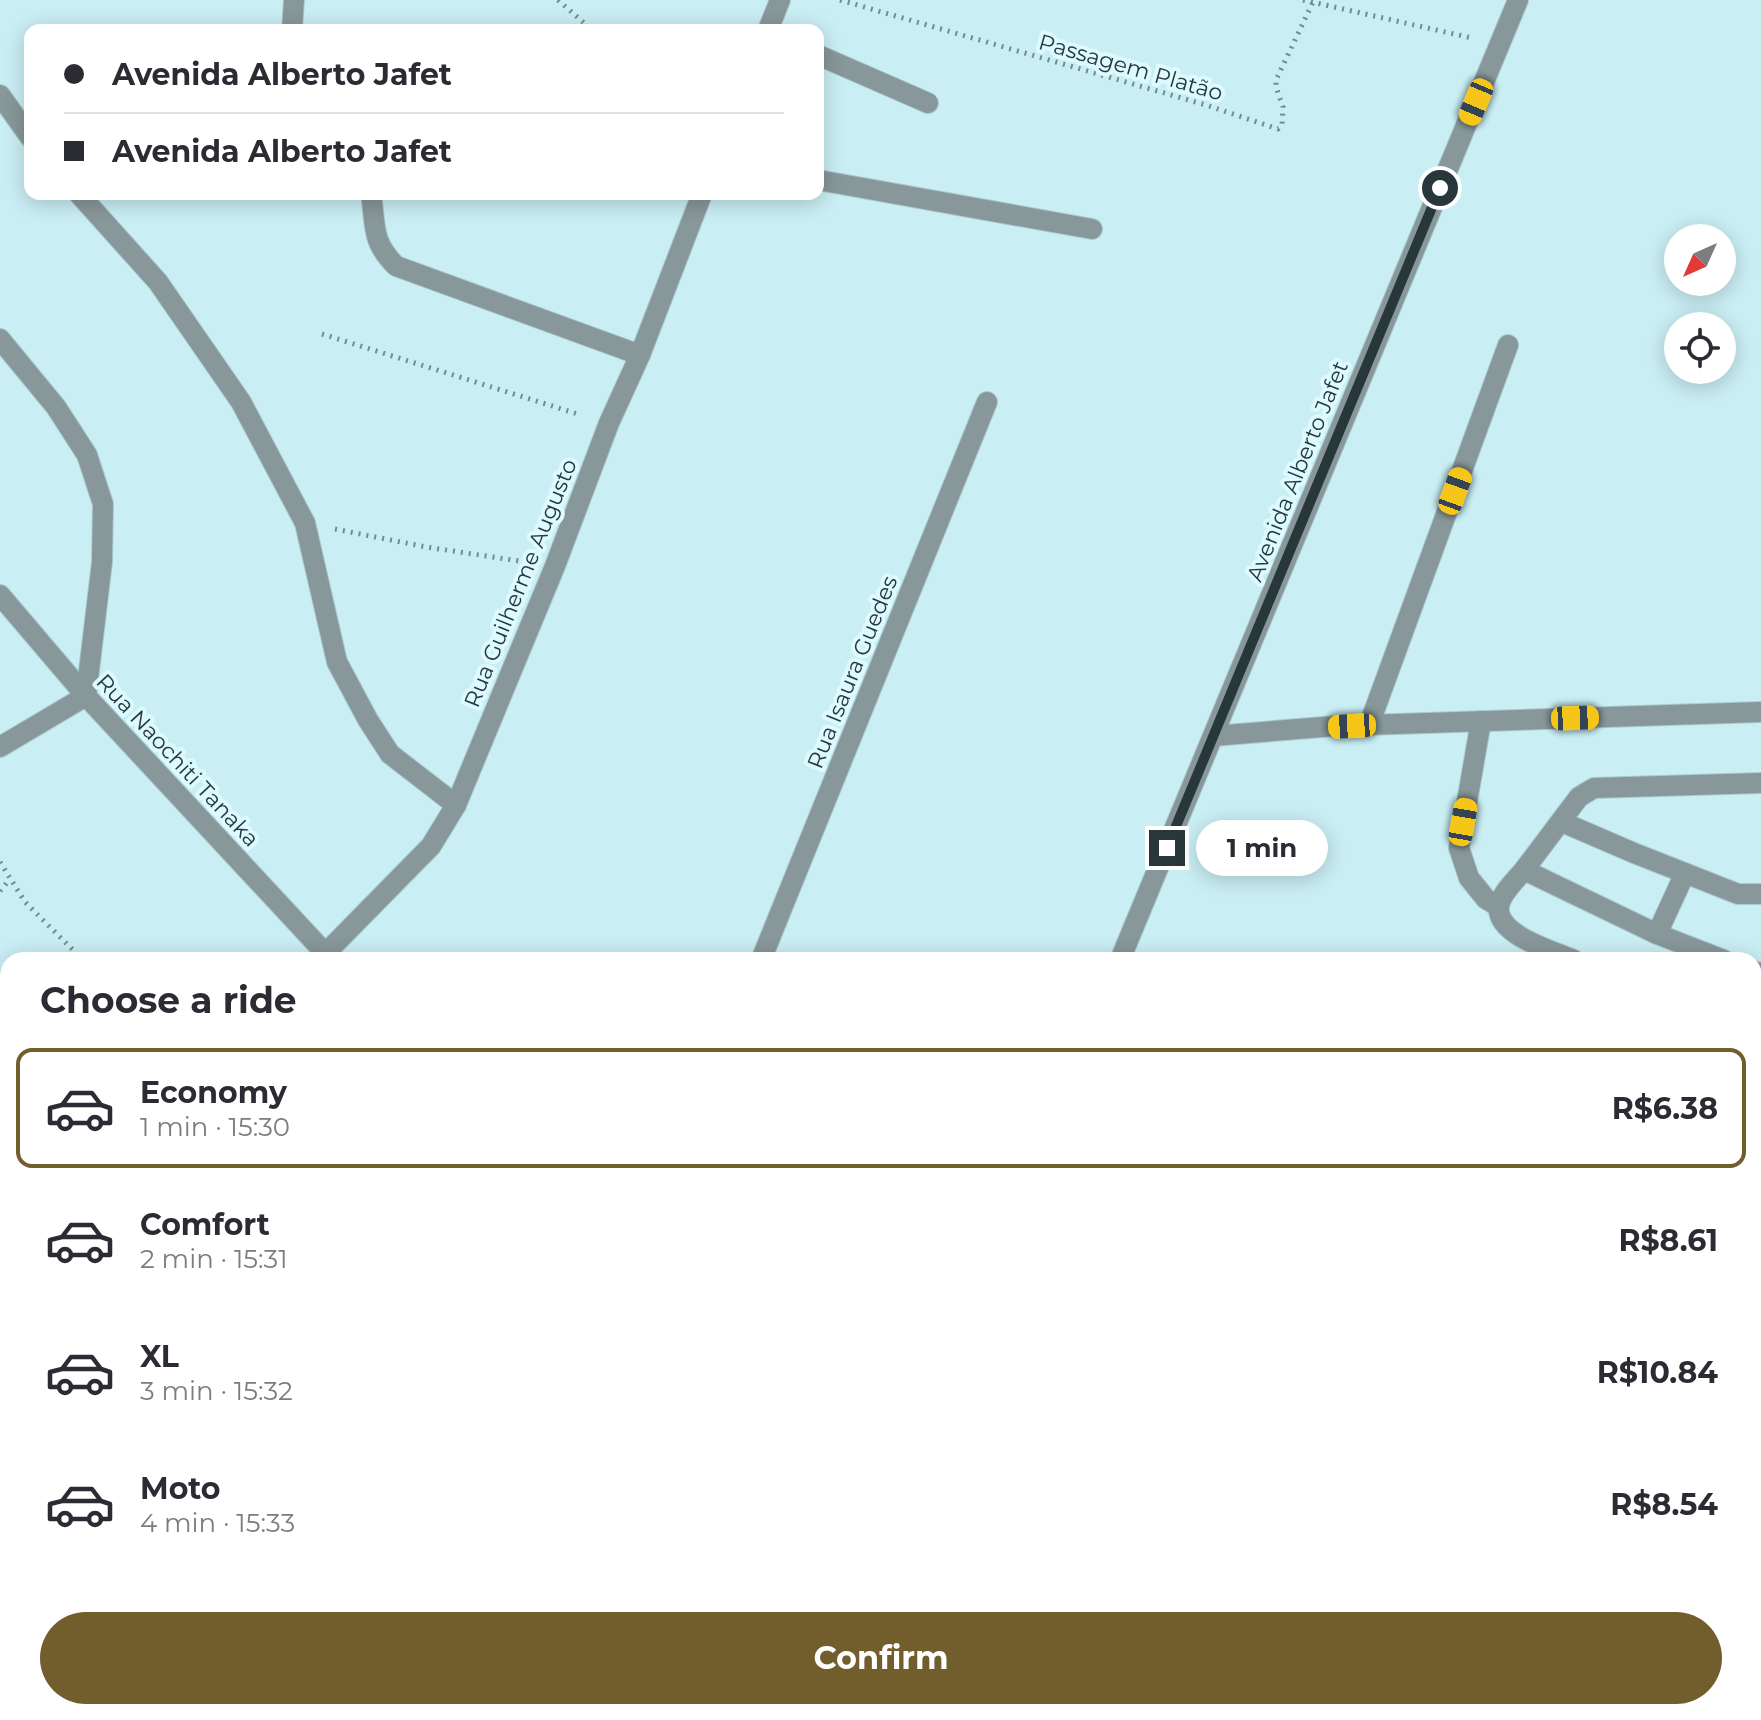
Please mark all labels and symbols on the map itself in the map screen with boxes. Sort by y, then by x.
street label: Passagem Platão [1036,28,1226,107]
car [1456,75,1496,129]
route start [1422,170,1458,206]
north arrow [1664,224,1736,296]
street label: Avenida Alberto Jafet [1241,357,1354,585]
street label: Rua Guilherme Augusto [458,455,583,711]
car [1436,464,1474,518]
street label: Rua Isaura Guedes [801,572,904,772]
street label: Rua Naochiti Tanaka [91,668,265,852]
car [1551,705,1599,731]
car [1327,713,1377,739]
car [1447,796,1479,848]
callout: 1 min [1195,820,1327,876]
route end [1149,830,1185,866]

